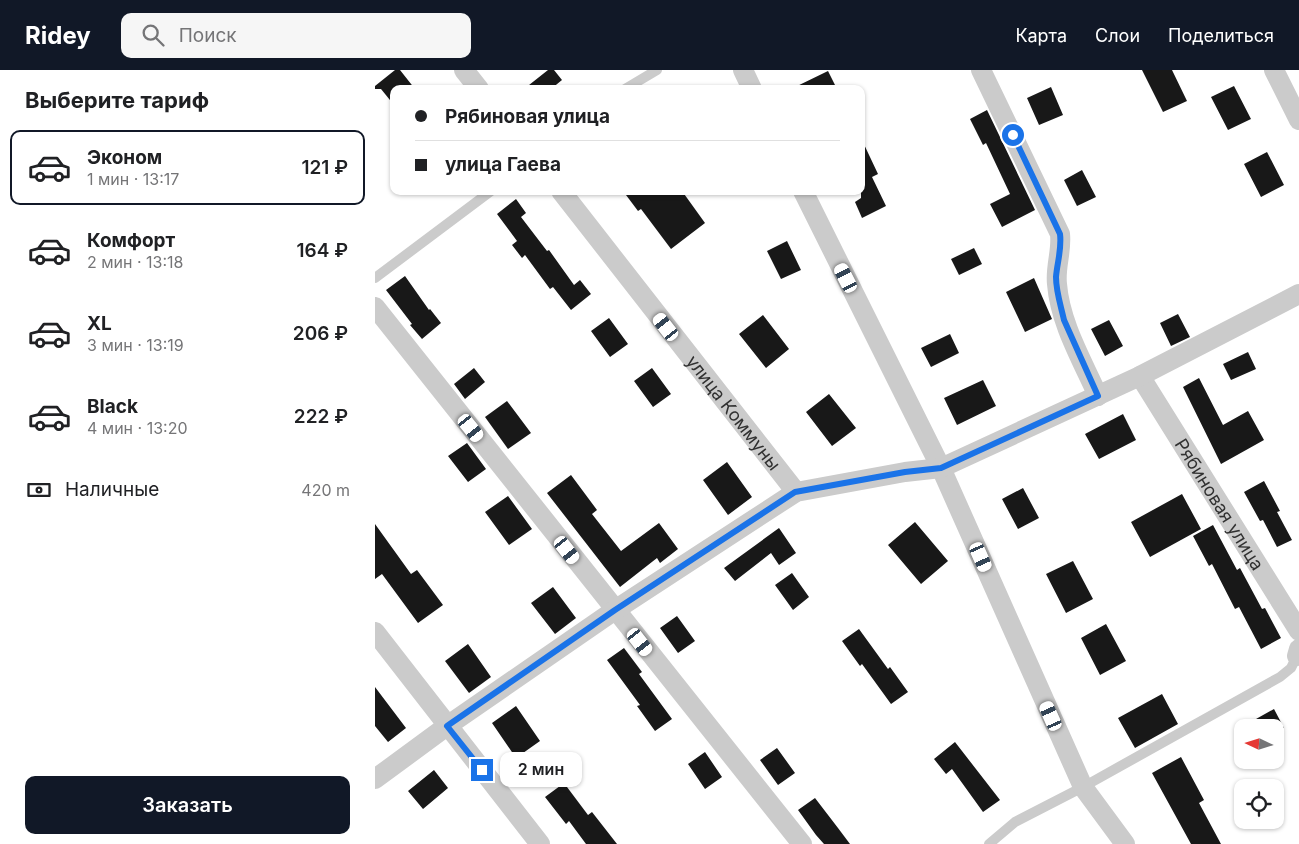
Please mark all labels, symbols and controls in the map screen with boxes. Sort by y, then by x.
search box [121,13,471,58]
text: Ridey [25,21,91,50]
icon: search [139,21,167,49]
text: Поиск [179,24,237,47]
text: Карта [1015,25,1067,46]
text: Слои [1095,25,1140,46]
text: Поделиться [1168,25,1274,46]
text: Выберите тариф [25,87,209,113]
text: Рябиновая улица [445,105,610,128]
route start [1002,124,1024,146]
icon: car [27,145,72,190]
text: Эконом [87,146,162,169]
text: улица Гаева [445,153,561,176]
text: 121 ₽ [301,156,348,179]
text: 1 мин · 13:17 [87,169,179,189]
icon: car [27,228,72,273]
text: Комфорт [87,229,175,252]
text: 164 ₽ [297,239,348,262]
text: 2 мин · 13:18 [87,252,184,272]
car [832,261,859,295]
icon: car [27,311,72,356]
car [650,311,681,343]
text: XL [87,312,112,335]
text: 206 ₽ [293,322,348,345]
text: 3 мин · 13:19 [87,335,184,355]
street label: улица Коммуны [682,351,785,474]
icon: car [27,394,72,439]
text: Black [87,395,138,418]
text: 222 ₽ [294,405,348,428]
car [455,412,486,444]
text: 4 мин · 13:20 [87,418,188,438]
street label: Рябиновая улица [1171,435,1269,574]
icon: cash [25,476,53,504]
text: Наличные [65,478,159,501]
text: 420 m [301,480,350,500]
car [551,534,582,566]
car [968,540,993,574]
car [624,626,655,658]
car [1038,699,1063,733]
north arrow [1234,719,1284,769]
map controls [1234,719,1284,829]
callout: 2 мин [499,752,582,788]
route end [471,759,493,781]
text: 2 мин [518,759,564,779]
button: Заказать [25,776,350,834]
button: locate [1234,779,1284,829]

